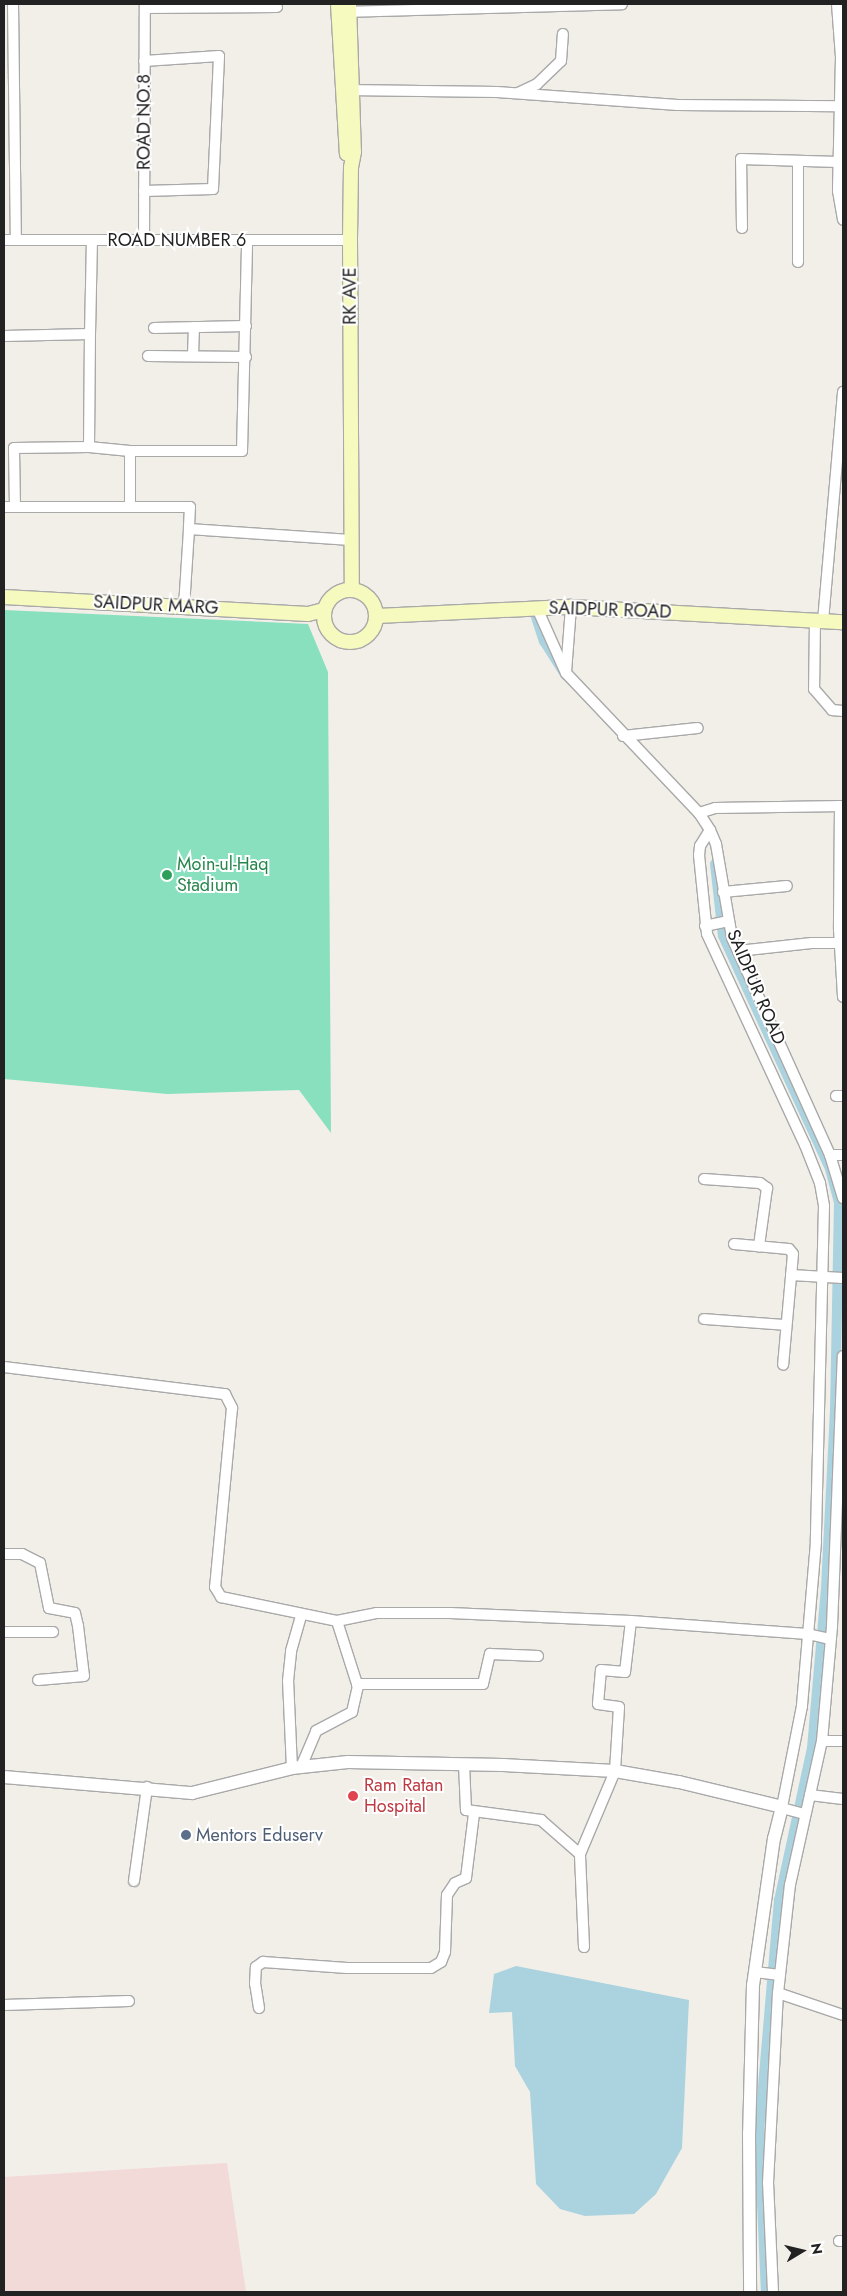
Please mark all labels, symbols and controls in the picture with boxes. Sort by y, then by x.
street label: ROAD NO.8 [133,74,155,170]
street label: ROAD NUMBER 6 [108,229,246,251]
street label: RK AVE [339,267,361,325]
street label: SAIDPUR MARG [93,591,219,619]
street label: SAIDPUR ROAD [548,597,672,623]
place label: Moin-ul-Haq Stadium [177,854,268,896]
marker: Moin-ul-Haq Stadium [161,869,173,881]
street label: SAIDPUR ROAD [722,926,790,1048]
place label: Ram Ratan Hospital [364,1775,443,1818]
marker: Ram Ratan Hospital [346,1789,360,1803]
place label: Mentors Eduserv [196,1824,323,1846]
marker: Mentors Eduserv [180,1829,192,1841]
north arrow [777,2226,827,2276]
text: N [806,2242,828,2256]

